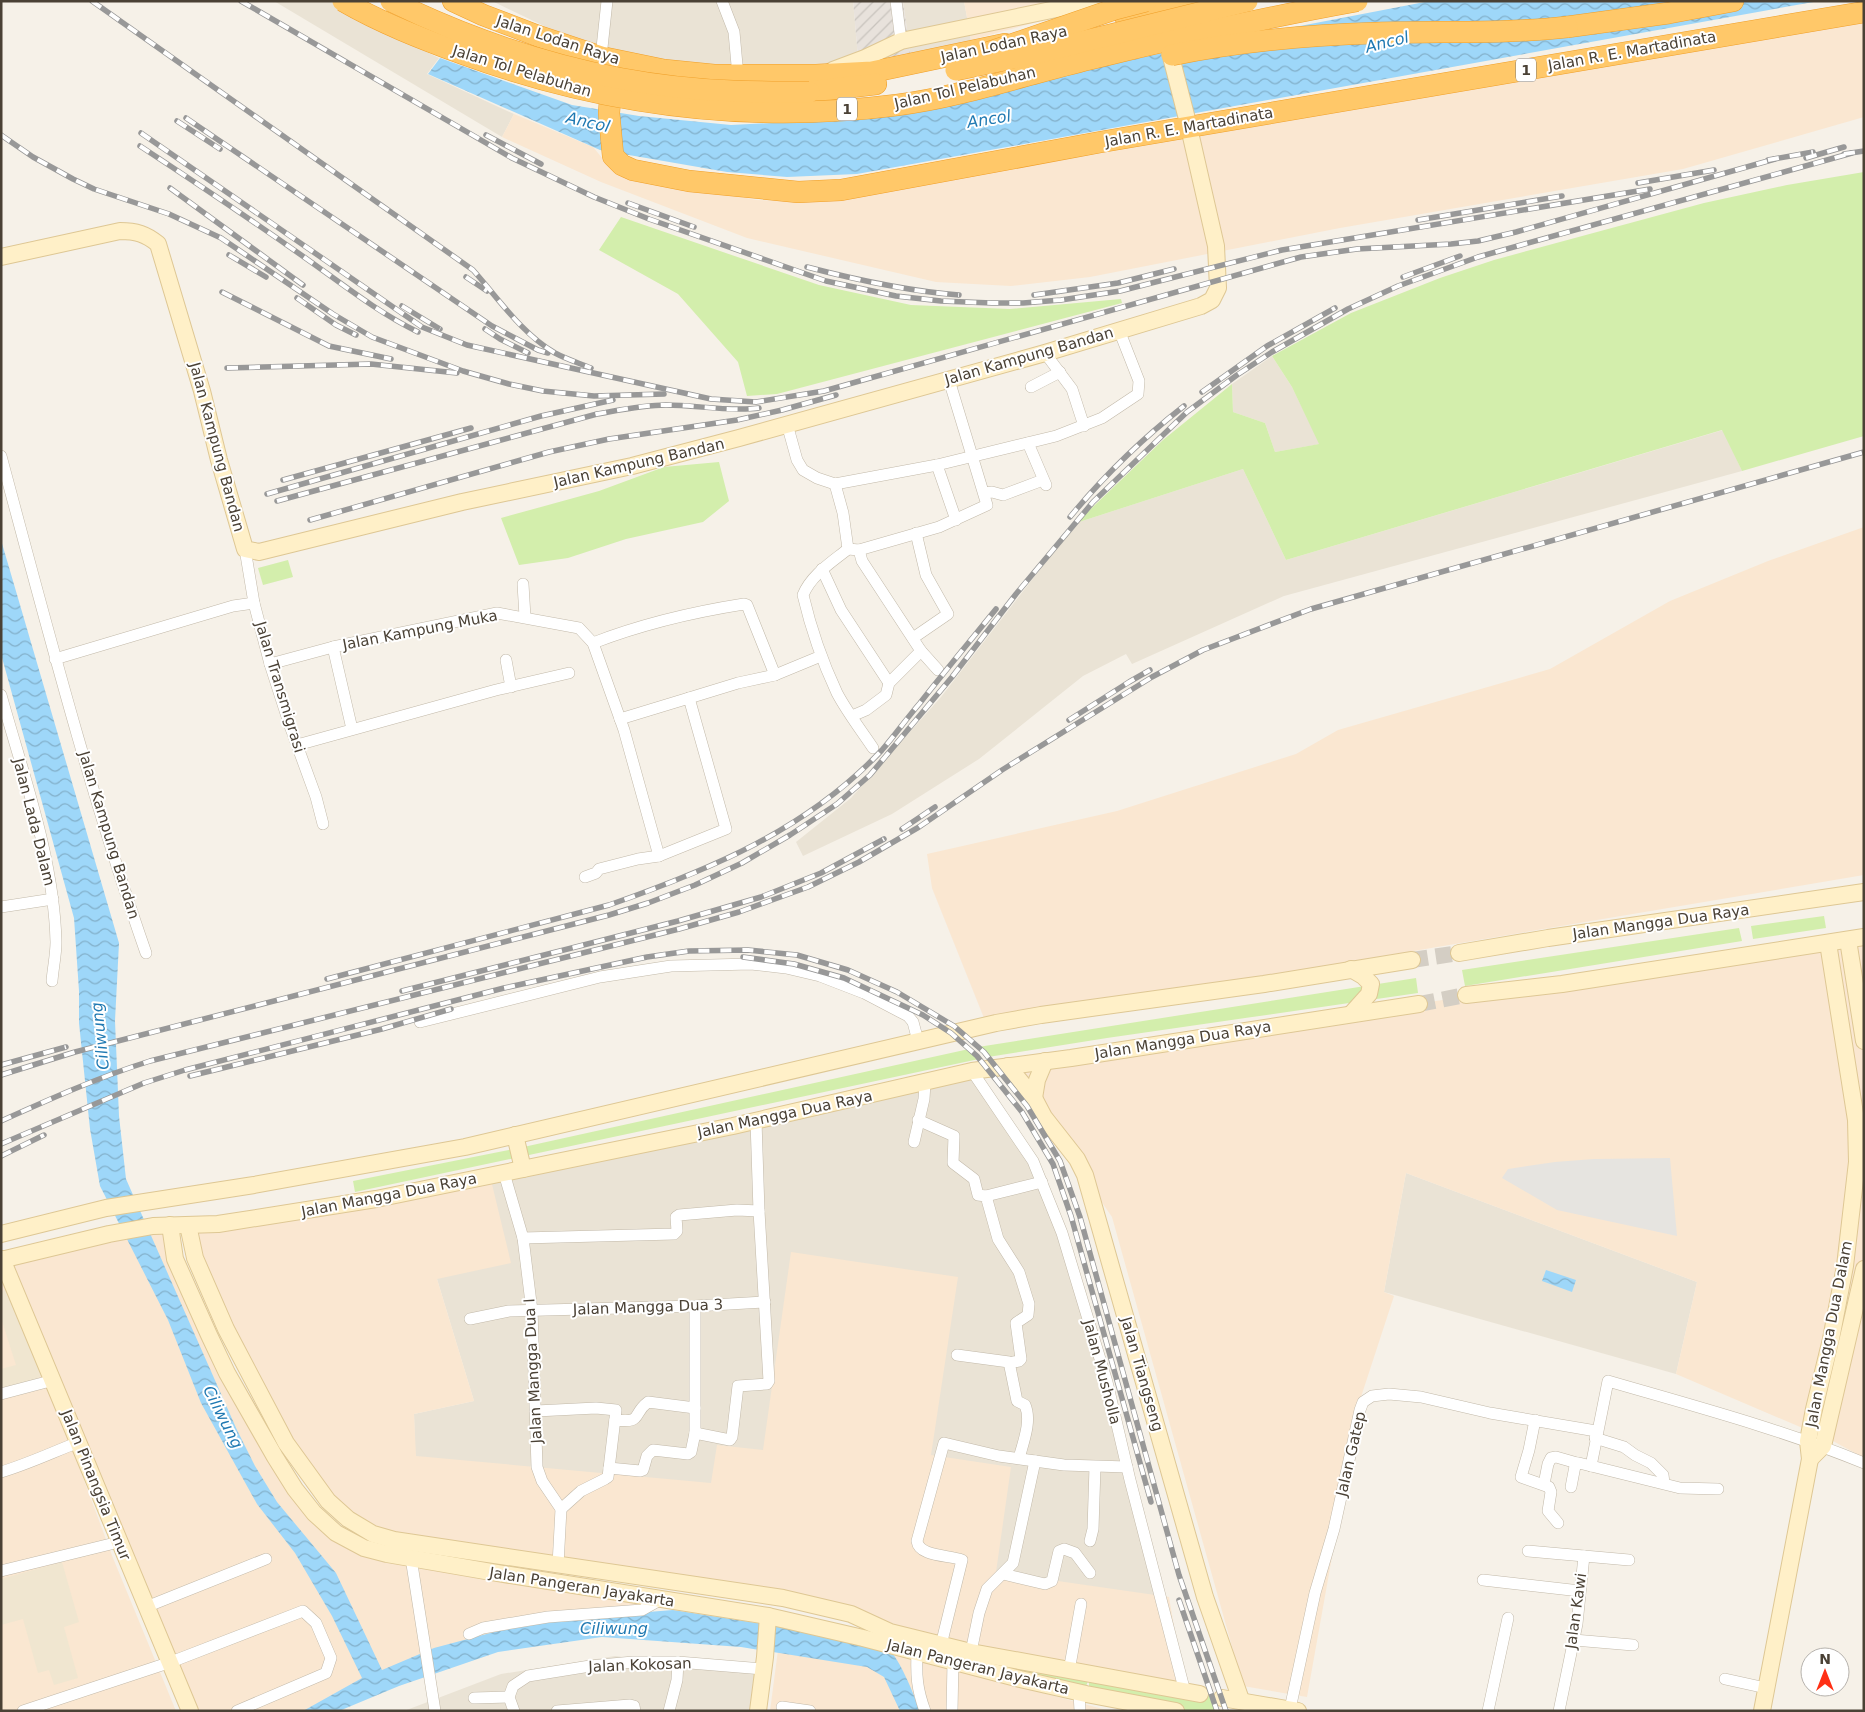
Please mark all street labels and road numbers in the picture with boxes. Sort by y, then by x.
street label: Jalan Lodan Raya [493,11,622,68]
street label: Jalan Lodan Raya [938,22,1069,66]
street label: Jalan R. E. Martadinata [1545,27,1718,75]
street label: Jalan Tol Pelabuhan [449,41,594,101]
road number: 1 [1516,58,1536,82]
street label: Jalan Tol Pelabuhan [892,63,1037,113]
road number: 1 [837,98,857,120]
street label: Jalan R. E. Martadinata [1102,103,1275,151]
street label: Jalan Kampung Bandan [942,323,1115,389]
street label: Jalan Kampung Bandan [185,359,248,534]
street label: Jalan Kampung Bandan [551,435,726,492]
street label: Jalan Kampung Muka [340,606,499,654]
street label: Jalan Transmigrasi [251,618,309,755]
street label: Jalan Kampung Bandan [75,748,143,921]
street label: Jalan Lada Dalam [9,755,59,888]
street label: Jalan Mangga Dua Raya [1570,901,1751,943]
street label: Jalan Mangga Dua Raya [1093,1017,1272,1063]
street label: Jalan Mangga Dua Raya [695,1087,874,1142]
street label: Jalan Mangga Dua Raya [299,1169,478,1221]
street label: Jalan Mangga Dua Dalam [1802,1239,1856,1430]
street label: Jalan Mangga Dua 3 [571,1295,724,1319]
street label: Jalan Mangga Dua I [520,1298,546,1445]
street label: Jalan Tiangseng [1117,1314,1167,1433]
street label: Jalan Musholla [1079,1317,1125,1426]
street label: Jalan Pinangsia Timur [57,1406,135,1564]
street label: Jalan Gatep [1332,1410,1370,1499]
street label: Jalan Pangeran Jayakarta [487,1563,676,1611]
street label: Jalan Kawi [1562,1572,1590,1651]
street label: Jalan Pangeran Jayakarta [884,1635,1071,1698]
street label: Jalan Kokosan [587,1654,692,1676]

